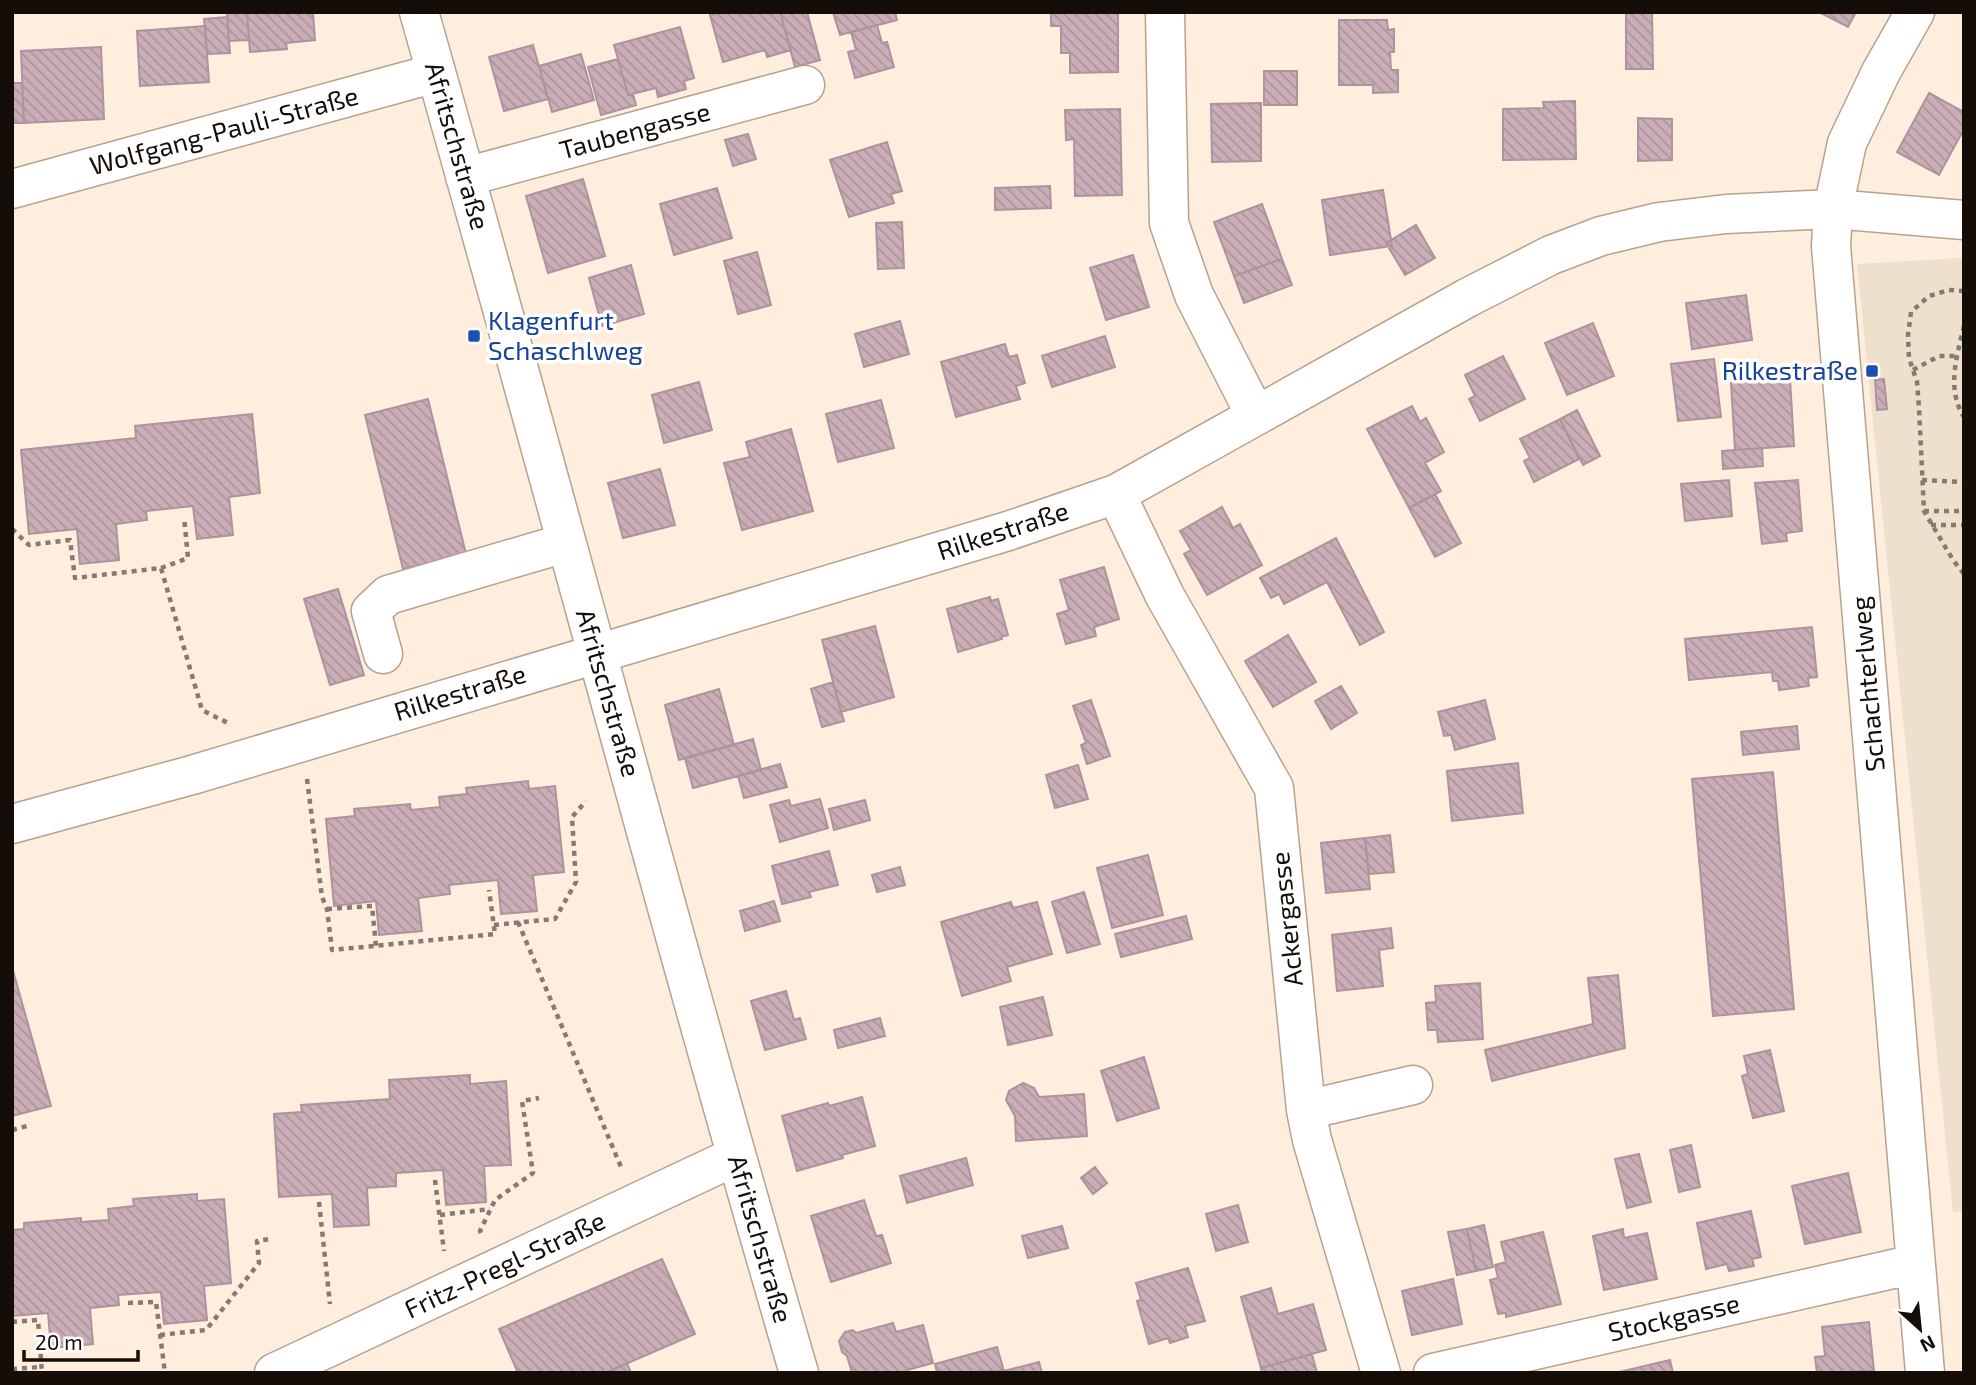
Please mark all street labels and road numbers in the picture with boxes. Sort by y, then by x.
street label: Afritschstraße [420,58,497,233]
street label: Wolfgang-Pauli-Straße [86,79,361,180]
street label: Taubengasse [556,95,713,165]
street label: Rilkestraße [933,494,1072,565]
street label: Schachterlweg [1843,595,1890,773]
street label: Afritschstraße [571,605,648,780]
street label: Rilkestraße [390,657,529,726]
street label: Ackergasse [1263,850,1308,988]
street label: Afritschstraße [723,1151,800,1326]
street label: Fritz-Pregl-Straße [399,1204,610,1324]
street label: Stockgasse [1605,1286,1742,1347]

